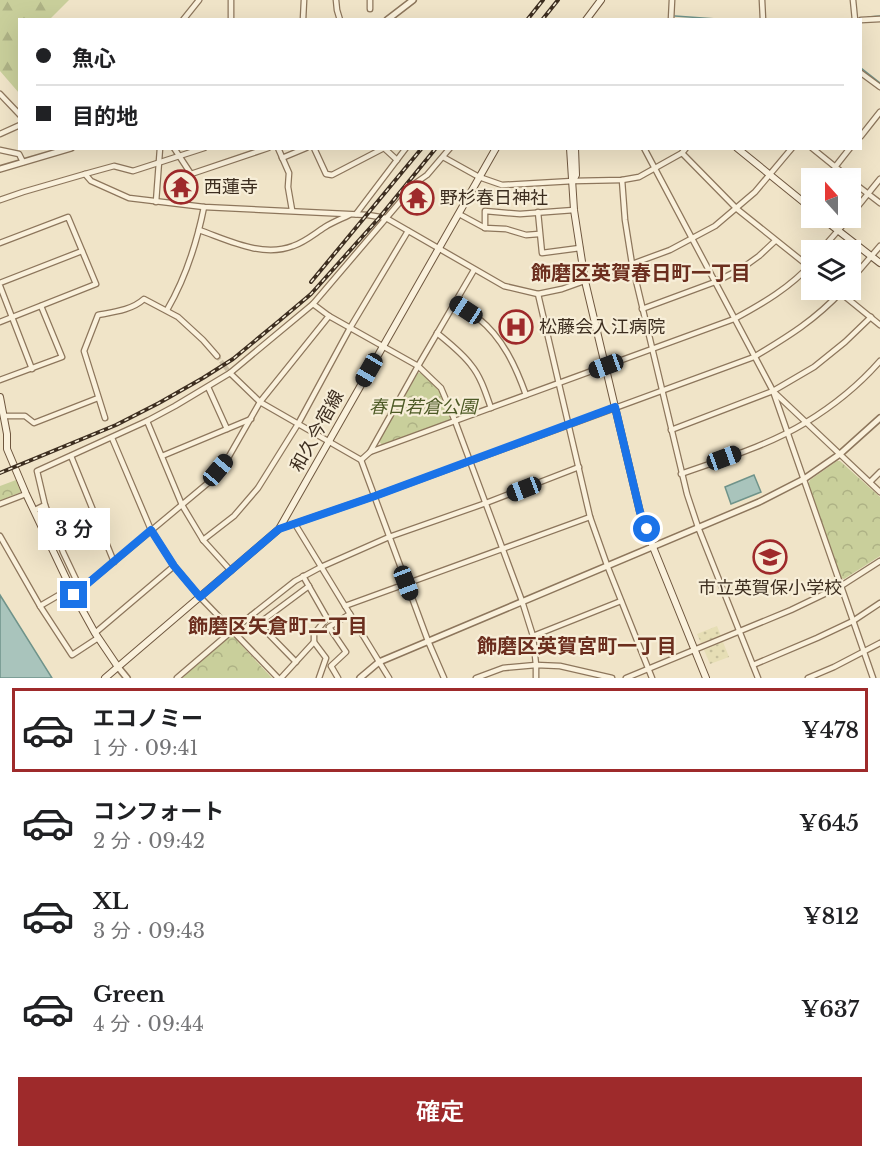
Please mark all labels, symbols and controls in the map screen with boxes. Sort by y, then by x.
text: 魚心 [72,45,116,72]
text: 目的地 [72,103,138,130]
north arrow [801,168,861,228]
map controls [801,168,861,300]
temple icon: 西蓮寺 [163,169,199,205]
place label: 西蓮寺 [204,176,258,198]
temple icon: 野杉春日神社 [399,180,435,216]
place label: 野杉春日神社 [440,187,548,209]
button: layers [801,240,861,300]
district label: 飾磨区英賀春日町一丁目 [531,261,751,285]
car [446,293,486,327]
hospital icon: 松藤会入江病院 [498,309,534,345]
place label: 松藤会入江病院 [539,316,665,338]
car [352,350,386,390]
car [586,351,626,381]
street label: 和久今宿線 [286,386,348,476]
park label: 春日若倉公園 [369,396,480,418]
car [704,443,744,473]
car [200,450,236,490]
car [504,474,544,504]
callout: 3 分 [38,508,110,550]
route start [633,515,660,542]
text: 3 分 [55,517,93,541]
school or university icon: 市立英賀保小学校 [752,539,788,575]
car [391,563,421,603]
place label: 市立英賀保小学校 [698,577,842,599]
route end [60,581,87,608]
district label: 飾磨区矢倉町二丁目 [188,614,368,638]
district label: 飾磨区英賀宮町一丁目 [477,634,677,658]
icon: car [21,703,75,757]
text: エコノミー [93,705,203,732]
text: ¥478 [802,717,859,744]
text: 1 分 · 09:41 [93,736,198,760]
icon: car [21,796,75,850]
text: コンフォート [93,798,224,825]
text: ¥645 [799,810,859,837]
text: 2 分 · 09:42 [93,829,205,853]
text: XL [93,888,128,915]
icon: car [21,889,75,943]
text: ¥812 [803,903,859,930]
text: 3 分 · 09:43 [93,919,205,943]
text: Green [93,981,165,1008]
icon: car [21,982,75,1036]
text: ¥637 [801,996,859,1023]
text: 4 分 · 09:44 [93,1012,204,1036]
button: 確定 [18,1077,862,1146]

